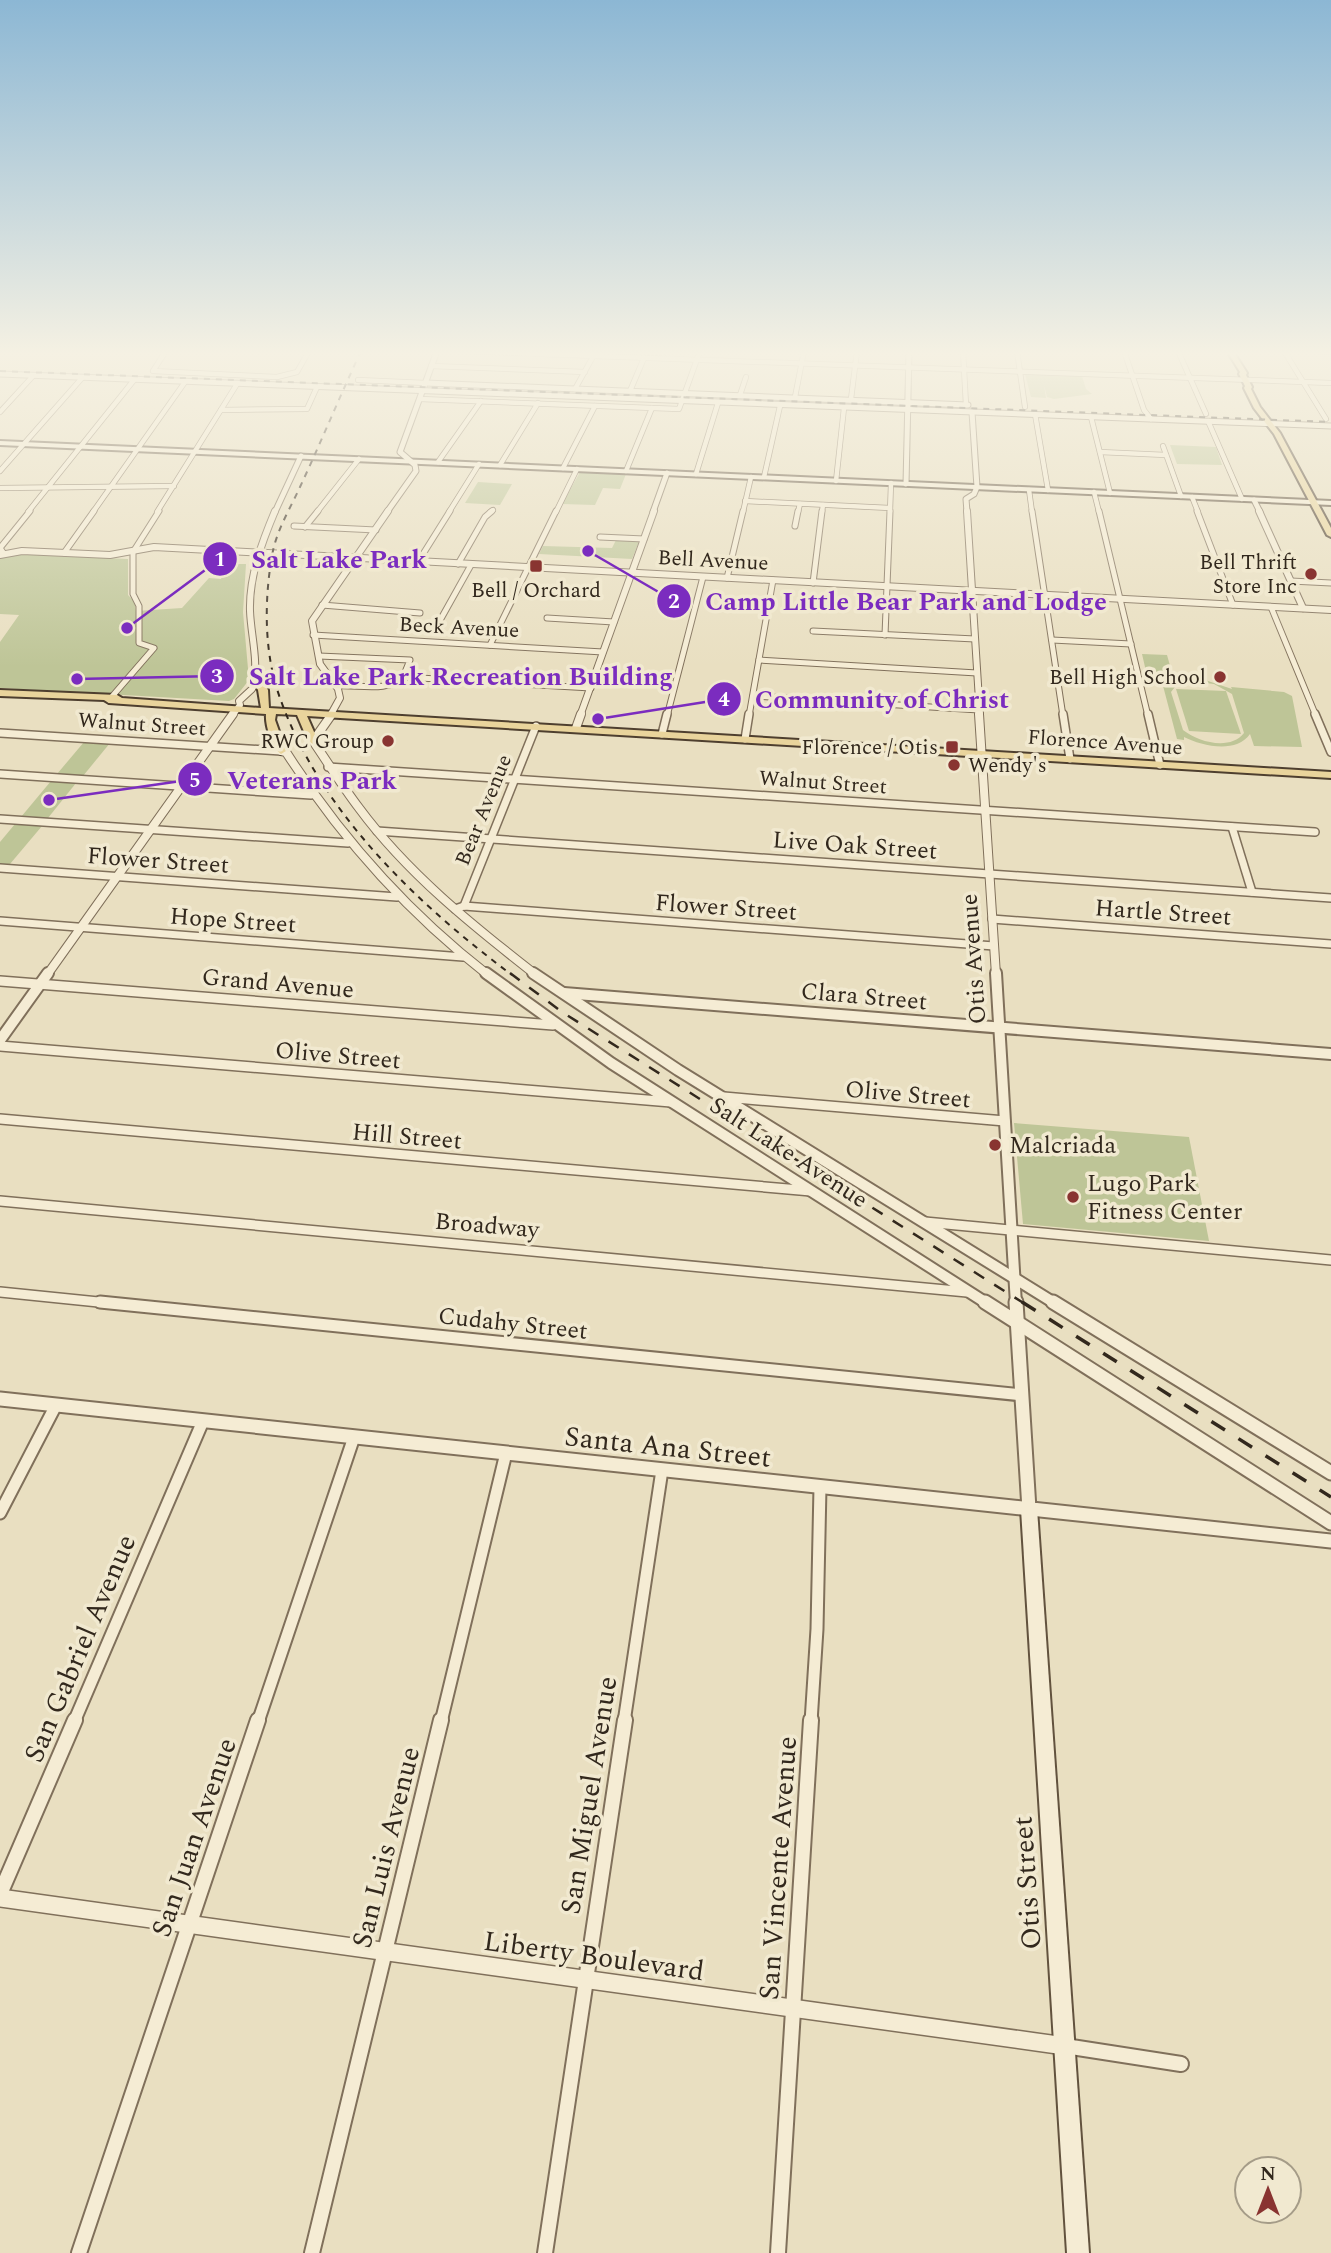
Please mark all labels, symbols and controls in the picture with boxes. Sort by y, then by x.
callout: Salt Lake Park [202,535,441,582]
text: Salt Lake Park [251,540,427,580]
street label: Bell Avenue [657,542,769,580]
text: 1 [214,544,226,576]
place label: Bell Thrift Store Inc [1199,547,1297,603]
marker: Bell / Orchard [528,558,544,574]
marker: Bell Thrift Store Inc [1303,566,1319,582]
place label: Bell / Orchard [471,575,601,607]
callout: Camp Little Bear Park and Lodge [656,577,1121,624]
text: Camp Little Bear Park and Lodge [705,582,1107,622]
text: 2 [668,586,680,618]
street label: Beck Avenue [398,609,520,647]
callout: Salt Lake Park Recreation Building [200,652,687,699]
text: Salt Lake Park Recreation Building [249,657,673,697]
text: 3 [211,661,223,693]
place label: Bell High School [1049,662,1206,694]
marker: Bell High School [1212,669,1228,685]
callout: Community of Christ [706,675,1023,722]
text: Community of Christ [755,680,1009,720]
text: 4 [718,684,730,716]
street label: Walnut Street [77,705,207,745]
street label: Florence Avenue [1026,722,1184,764]
place label: RWC Group [260,726,374,758]
place label: Florence / Otis [801,732,938,764]
marker: RWC Group [380,733,396,749]
marker: Florence / Otis [944,739,960,755]
street label: Bear Avenue [447,750,521,871]
place label: Wendy's [968,750,1047,782]
callout: Veterans Park [178,756,411,803]
marker: Wendy's [946,757,962,773]
text: Veterans Park [227,761,397,801]
street label: Walnut Street [758,763,888,803]
text: 5 [189,765,201,797]
street label: Live Oak Street [771,822,939,870]
street label: Flower Street [86,838,230,884]
street label: Flower Street [654,885,798,931]
street label: Hartle Street [1093,890,1232,936]
street label: Otis Avenue [951,892,997,1026]
street label: Hope Street [168,899,297,943]
street label: Grand Avenue [200,959,355,1009]
street label: Clara Street [799,974,929,1020]
street label: Olive Street [274,1033,402,1079]
street label: Olive Street [844,1072,972,1118]
street label: Salt Lake Avenue [702,1088,875,1218]
street label: Hill Street [351,1114,463,1160]
place label: Malcriada [1009,1128,1116,1164]
marker: Malcriada [987,1137,1003,1153]
place label: Lugo Park Fitness Center [1087,1166,1242,1230]
marker: Lugo Park Fitness Center [1065,1189,1081,1205]
street label: Broadway [433,1203,542,1249]
street label: Cudahy Street [436,1298,589,1350]
street label: Santa Ana Street [562,1415,773,1480]
street label: San Gabriel Avenue [13,1528,148,1769]
street label: San Miguel Avenue [549,1673,630,1917]
street label: San Juan Avenue [140,1732,249,1943]
street label: San Vincente Avenue [748,1735,809,2001]
street label: San Luis Avenue [341,1742,432,1953]
street label: Otis Street [1001,1815,1054,1951]
street label: Liberty Boulevard [481,1920,707,1993]
north arrow [1233,2155,1303,2225]
text: N [1260,2160,1276,2189]

